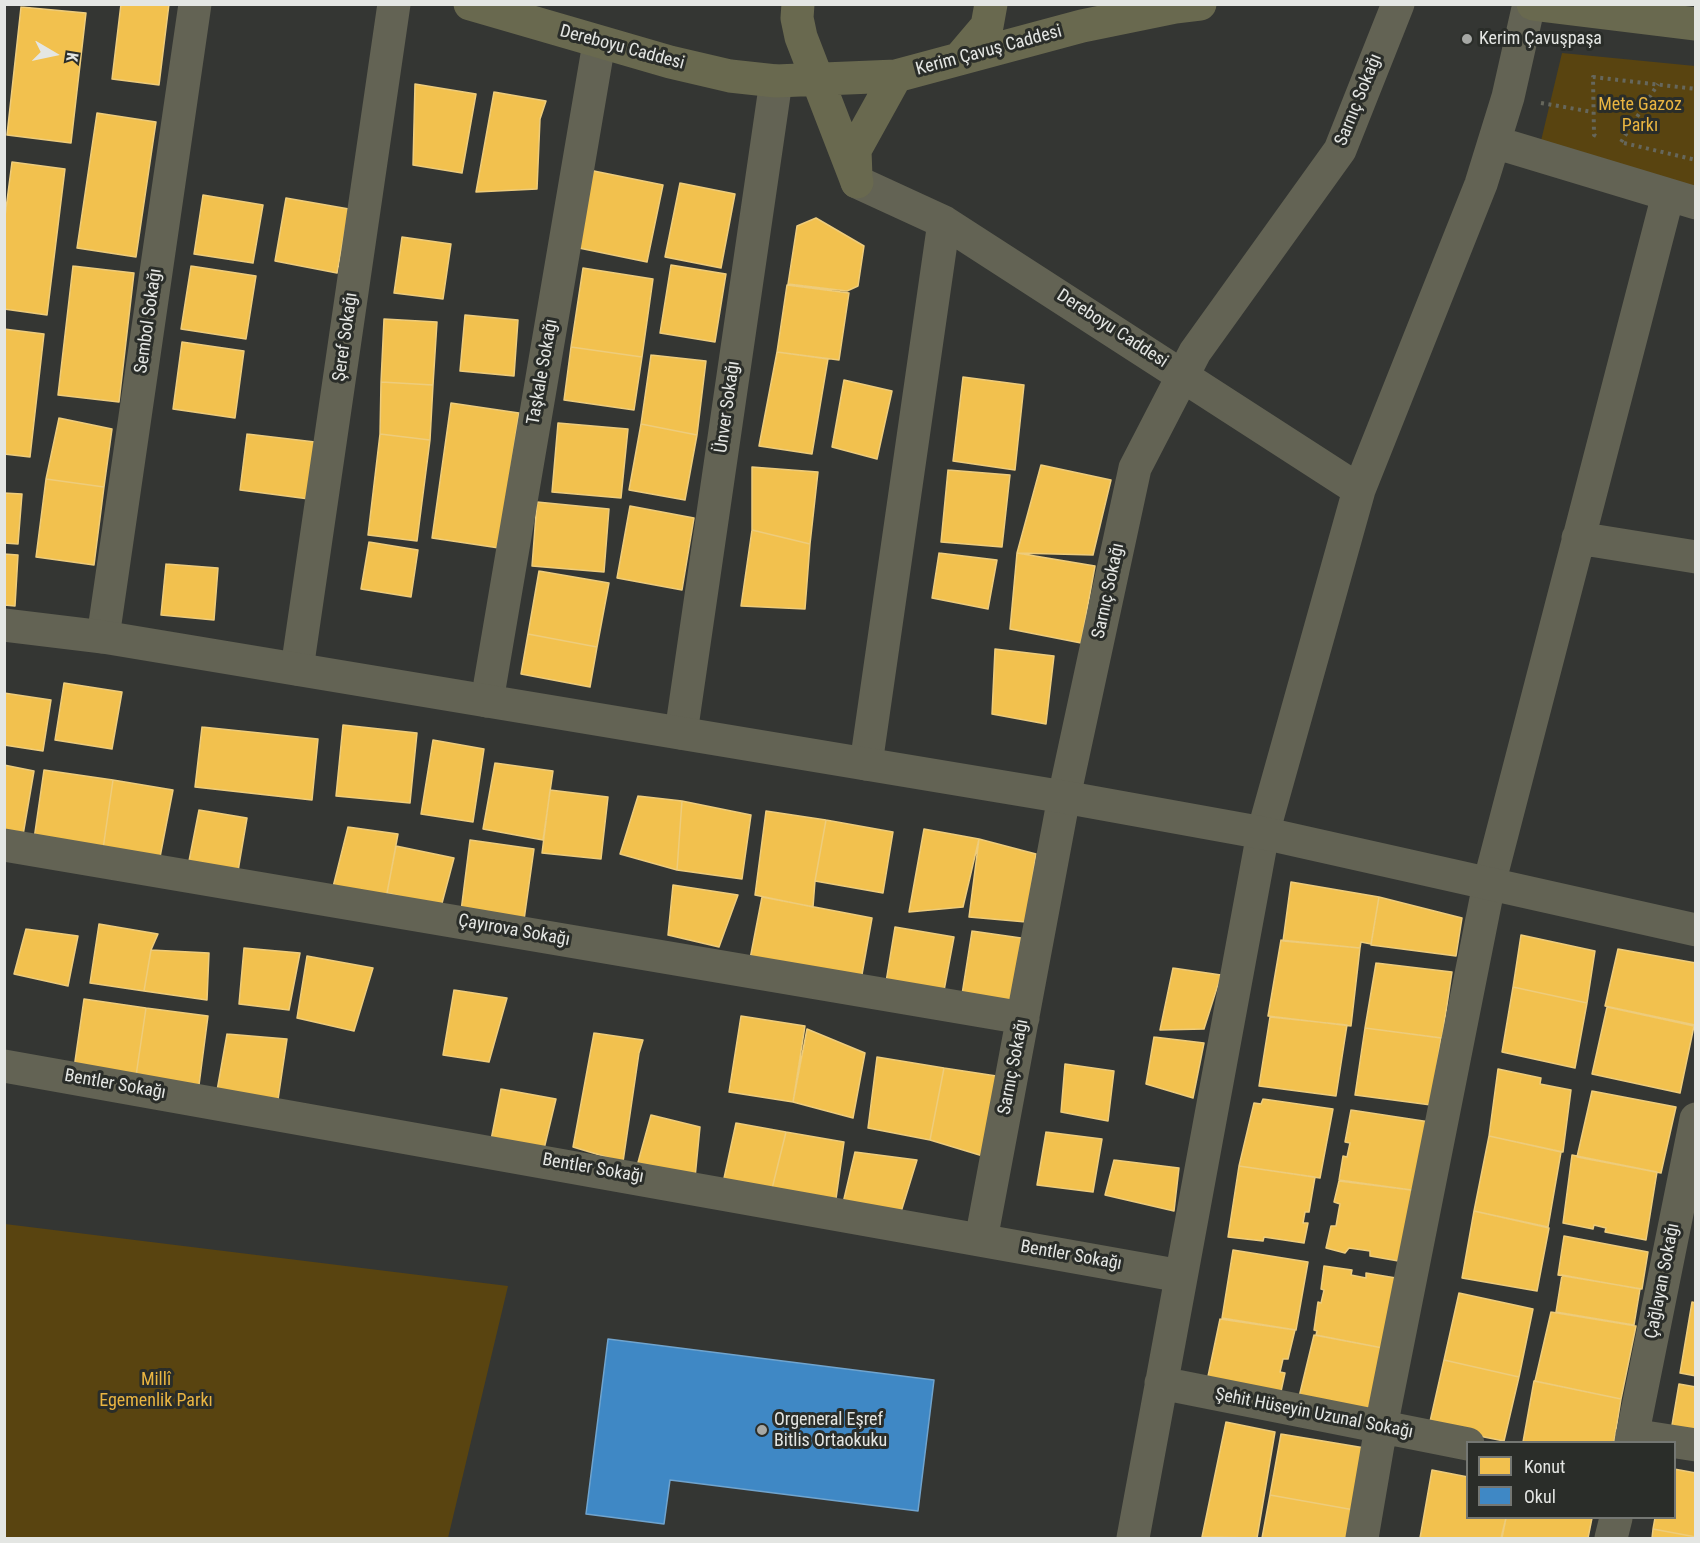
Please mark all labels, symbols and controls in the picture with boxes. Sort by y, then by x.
street label: Dereboyu Caddesi [557,21,687,75]
street label: Kerim Çavuş Caddesi [914,21,1064,81]
north arrow [24,24,84,84]
place label: Kerim Çavuşpaşa [1479,28,1602,50]
marker: Kerim Çavuşpaşa [1460,32,1474,46]
text: K [62,51,82,63]
street label: Sarnıç Sokağı [1331,51,1387,149]
park label: Mete Gazoz Parkı [1598,94,1682,136]
street label: Sembol Sokağı [131,267,167,375]
street label: Dereboyu Caddesi [1052,285,1172,373]
street label: Şeref Sokağı [329,291,363,383]
street label: Taşkale Sokağı [523,318,563,426]
street label: Ünver Sokağı [711,360,745,454]
street label: Sarnıç Sokağı [1088,541,1130,641]
street label: Çayırova Sokağı [456,911,572,951]
street label: Sarnıç Sokağı [994,1017,1034,1117]
street label: Bentler Sokağı [63,1065,167,1105]
street label: Bentler Sokağı [541,1149,645,1189]
street label: Çağlayan Sokağı [1641,1221,1685,1341]
street label: Bentler Sokağı [1019,1236,1123,1276]
park label: Millî Egemenlik Parkı [99,1369,213,1412]
street label: Şehit Hüseyin Uzunal Sokağı [1213,1384,1415,1444]
place label: Orgeneral Eşref Bitlis Ortaokuku [774,1409,887,1452]
marker: Orgeneral Eşref Bitlis Ortaokuku [755,1423,769,1437]
legend [1466,1441,1676,1519]
text: Konut [1524,1456,1565,1477]
text: Okul [1524,1486,1556,1507]

